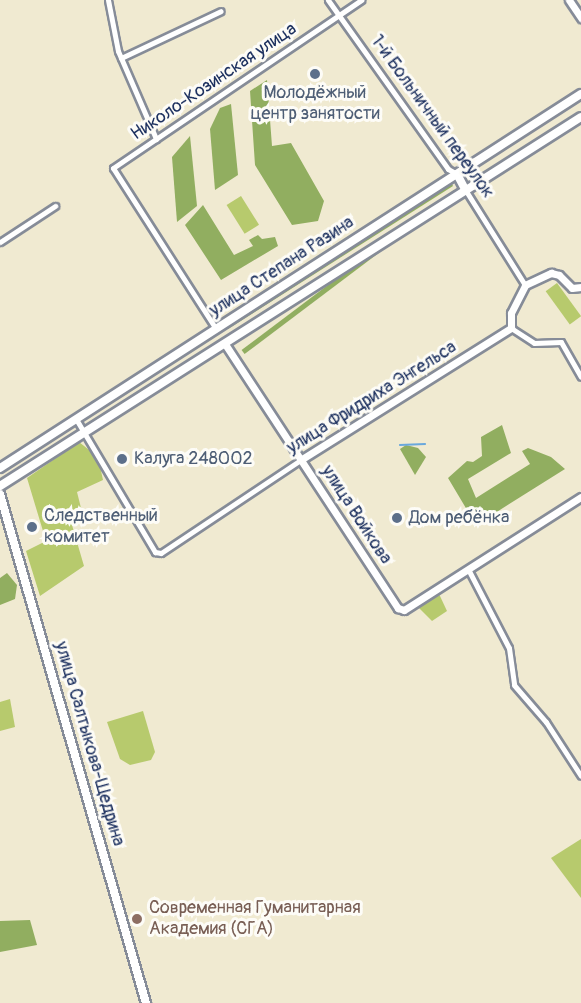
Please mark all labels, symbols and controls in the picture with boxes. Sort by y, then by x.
street label: Николо-Козинская улица [127,19,301,145]
street label: 1-й Больничный переулок [366,31,498,203]
marker: Молодёжный центр занятости [308,67,322,81]
place label: Молодёжный центр занятости [250,83,380,125]
street label: улица Степана Разина [206,212,358,322]
street label: улица Фридриха Энгельса [283,337,461,459]
place label: Калуга 248002 [134,448,253,470]
marker: Калуга 248002 [115,452,129,466]
street label: улица Войкова [316,462,396,568]
place label: Следственный комитет [44,506,158,548]
place label: Дом ребёнка [409,507,509,529]
marker: Дом ребёнка [390,511,404,525]
marker: Следственный комитет [25,520,39,534]
street label: улица Салтыкова-Щедрина [49,639,129,849]
place label: Современная Гуманитарная Академия (СГА) [149,898,361,940]
marker: Современная Гуманитарная Академия (СГА) [130,912,144,926]

